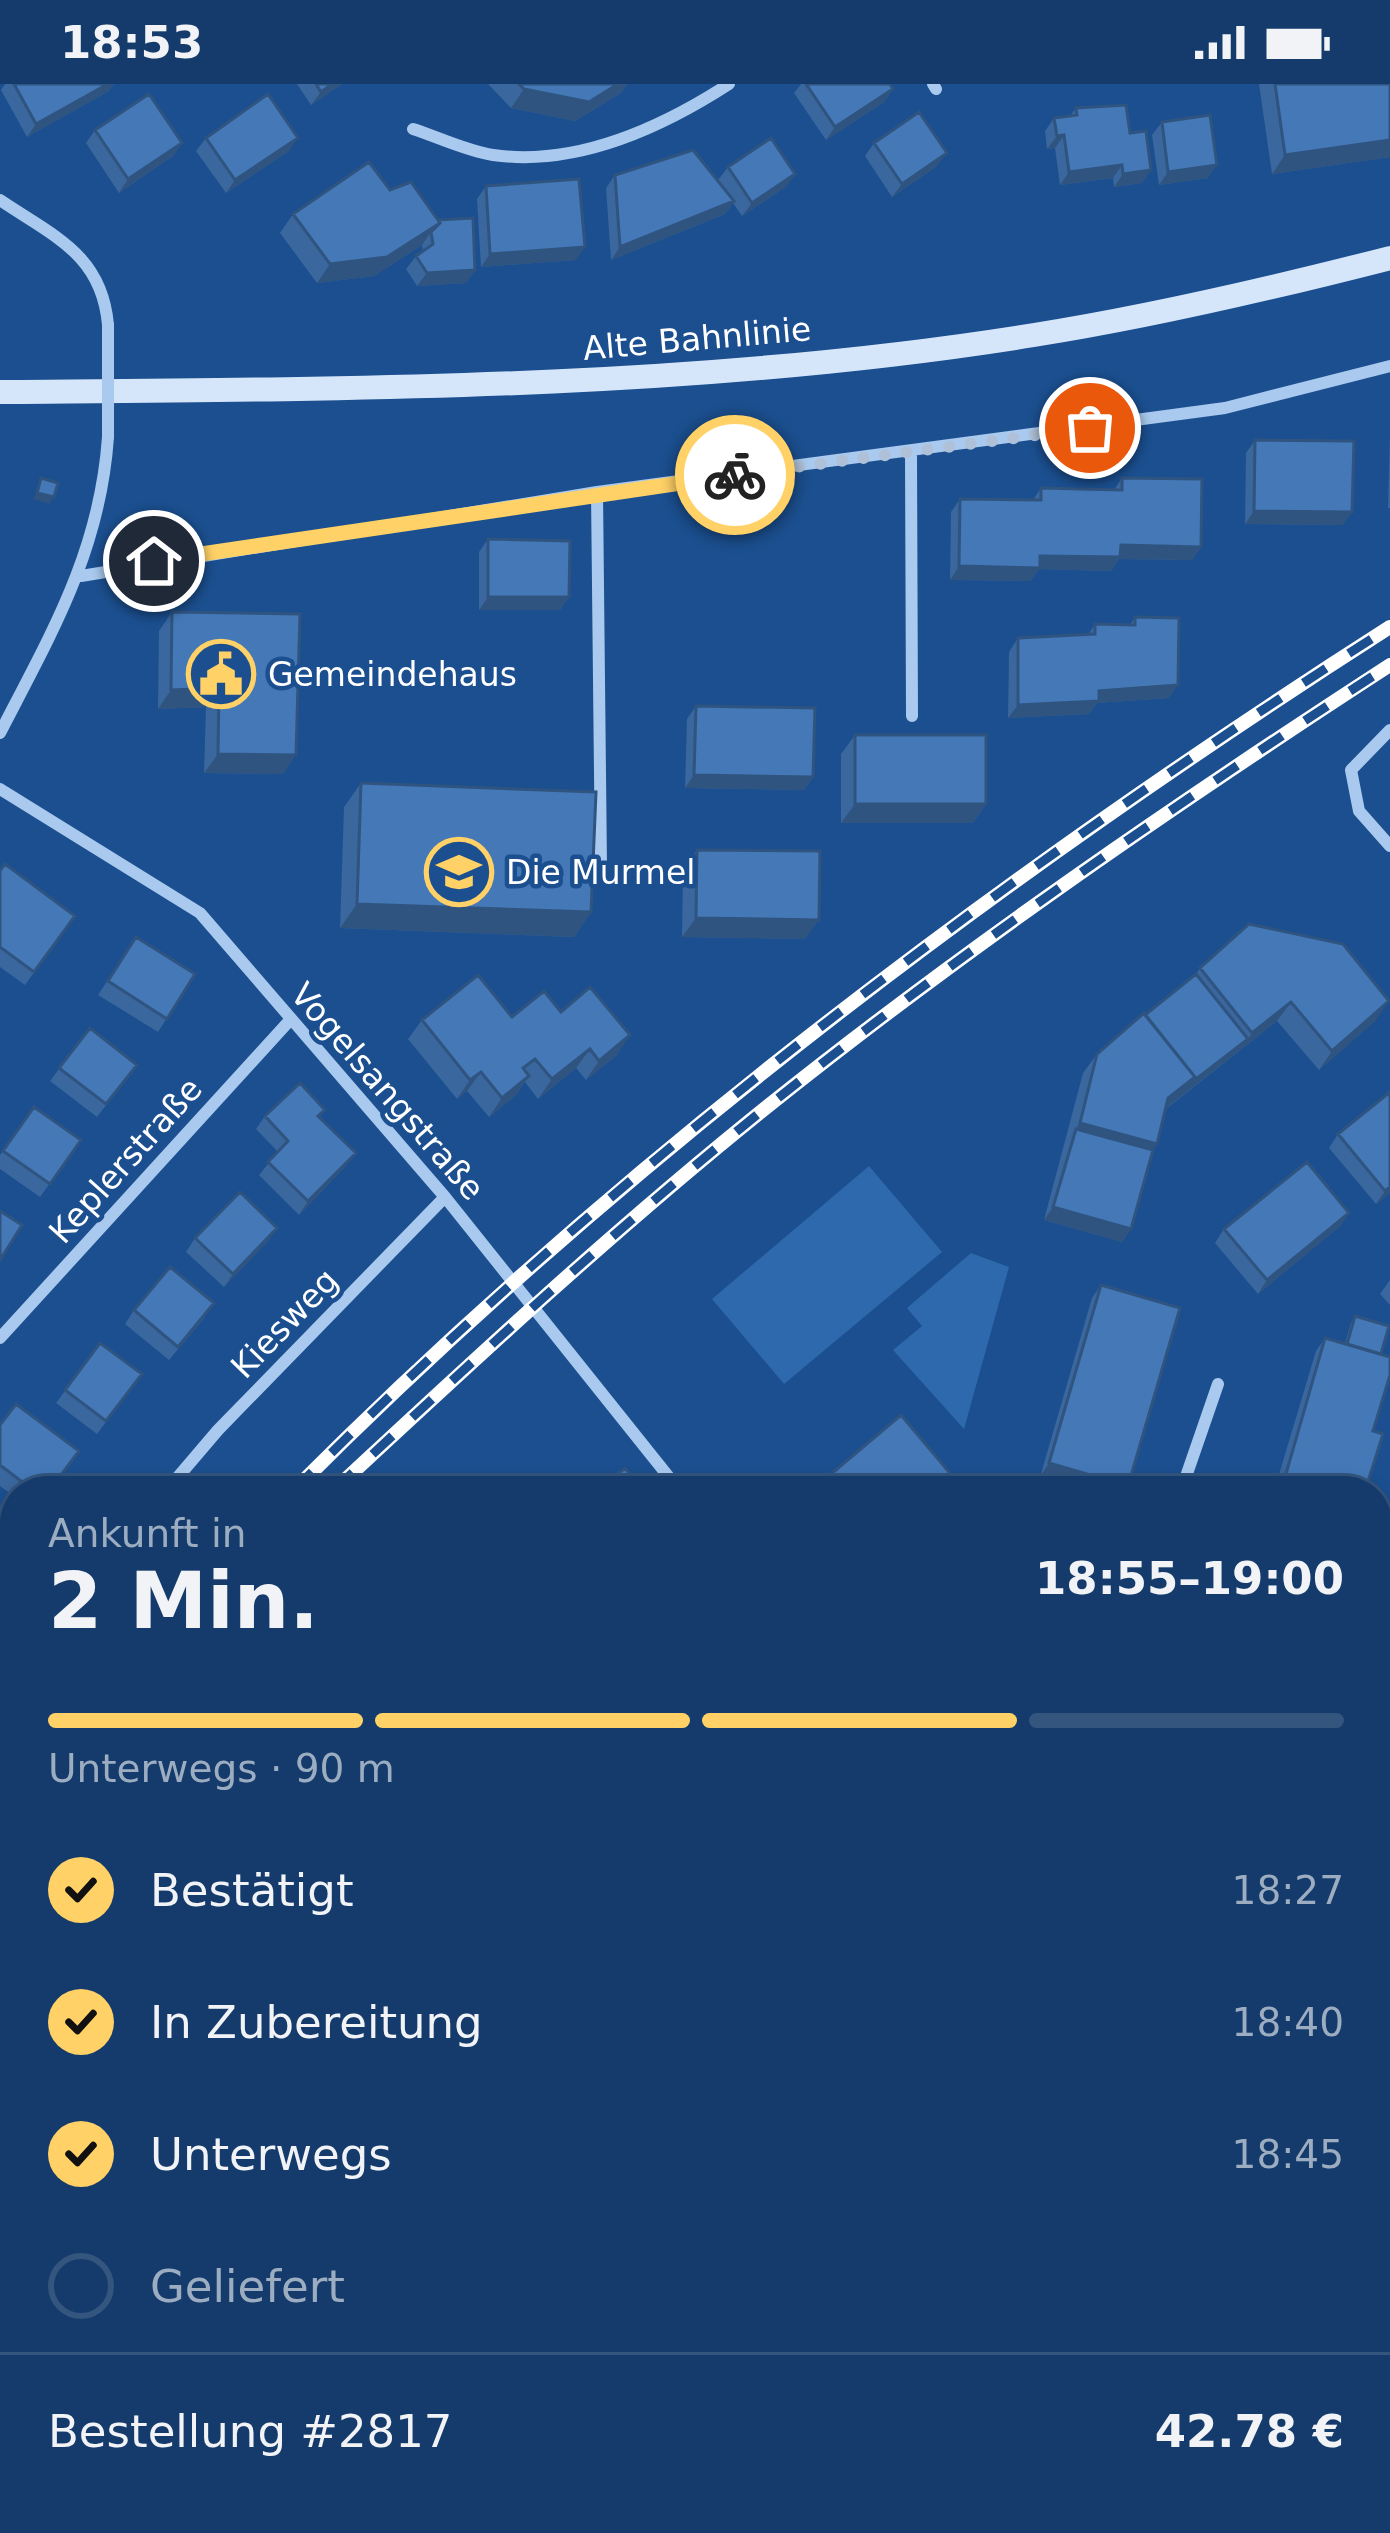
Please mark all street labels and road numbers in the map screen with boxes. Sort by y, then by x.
street label: Alte Bahnlinie [581,309,813,368]
street label: Vogelsangstraße [283,975,493,1208]
street label: Keplerstraße [41,1070,210,1251]
street label: Kiesweg [223,1261,346,1386]

